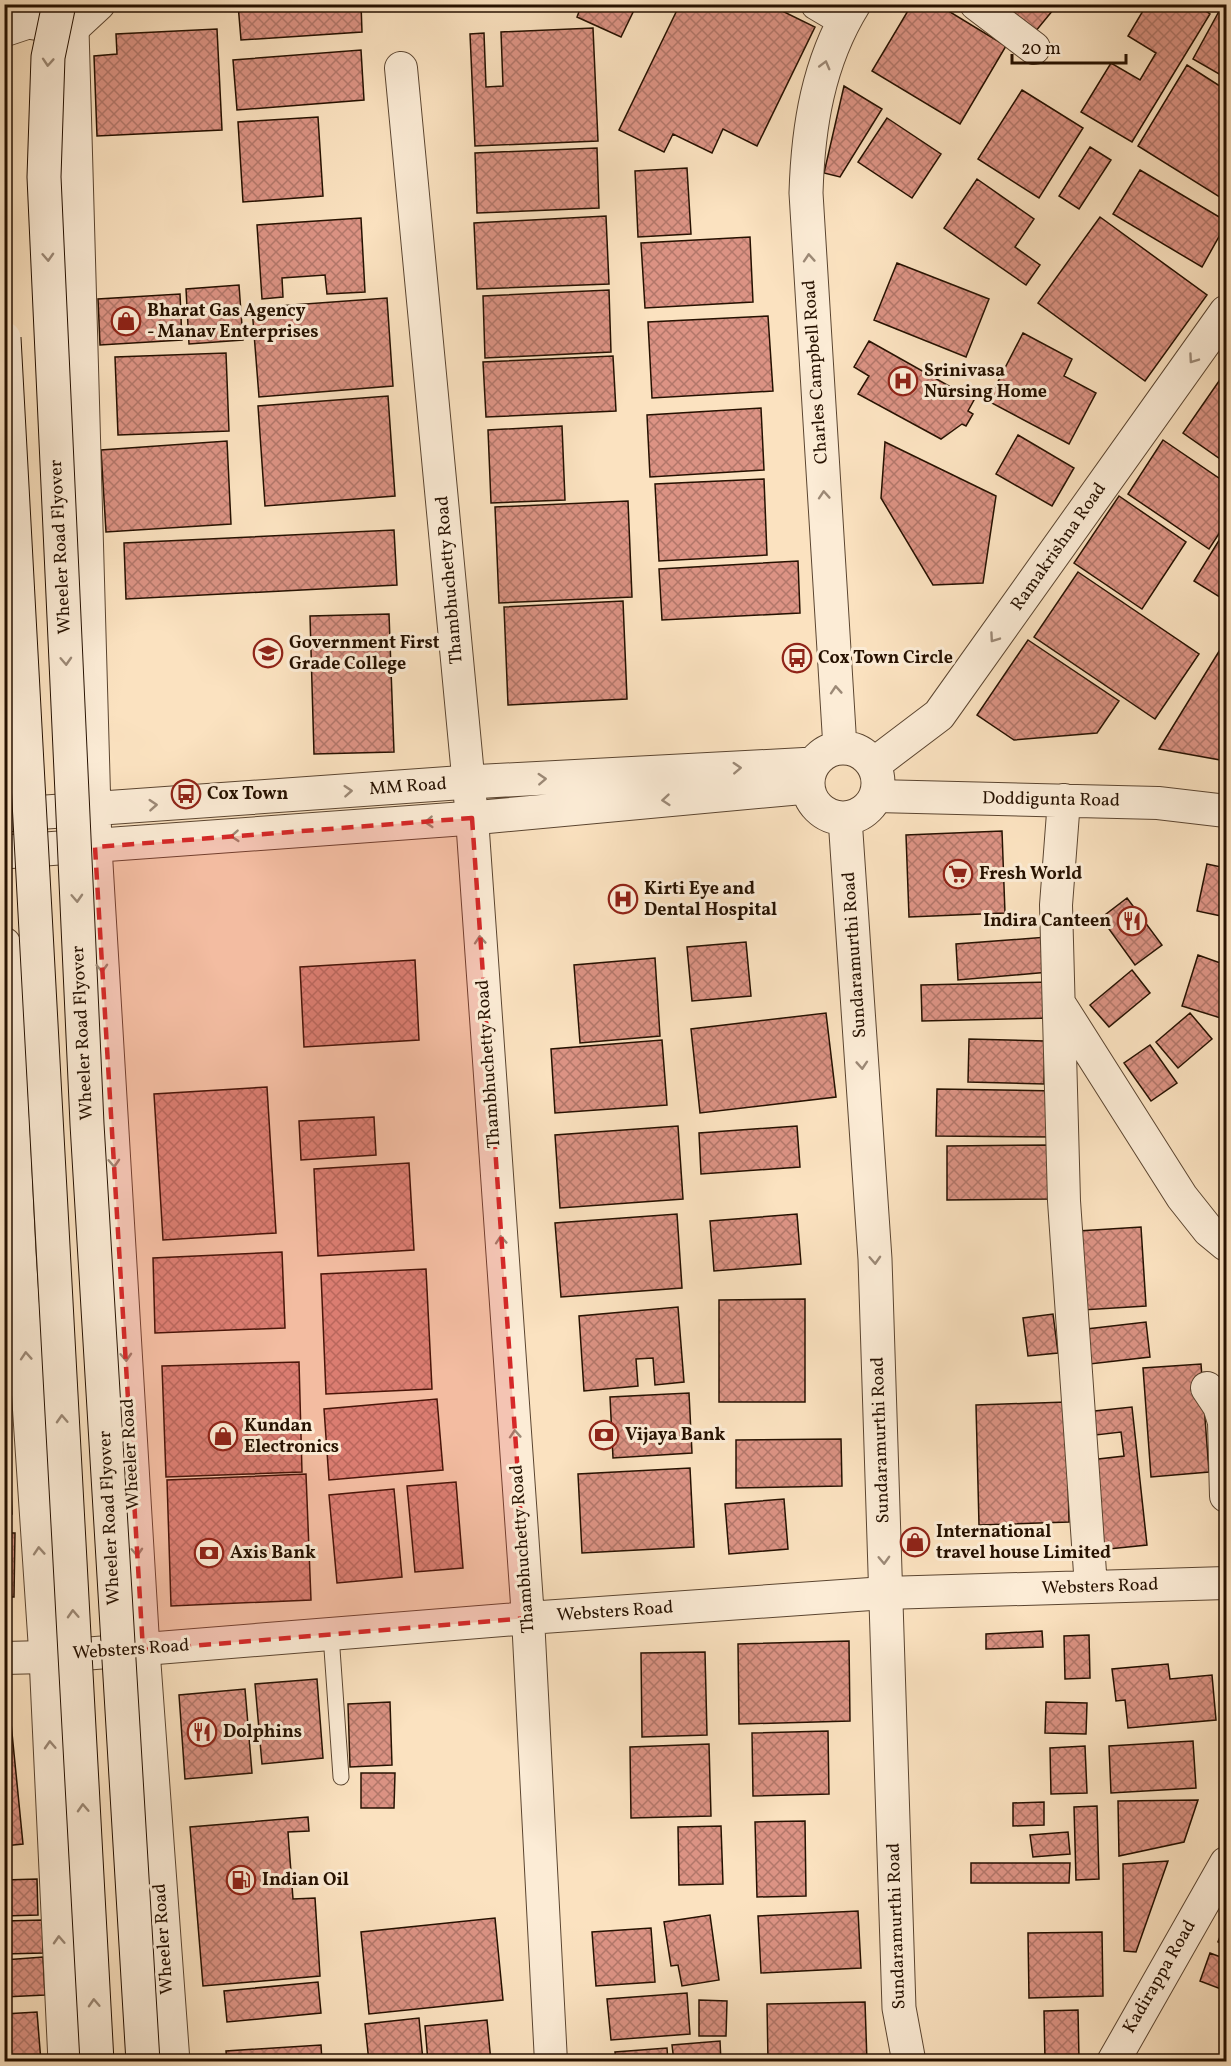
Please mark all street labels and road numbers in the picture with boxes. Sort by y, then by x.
street label: Charles Campbell Road [797,279,835,465]
street label: Wheeler Road Flyover [44,459,78,635]
street label: Ramakrishna Road [1005,478,1113,616]
street label: Thambhuchetty Road [430,495,470,665]
street label: MM Road [368,772,448,802]
street label: Doddigunta Road [982,786,1120,814]
street label: Sundaramurthi Road [837,871,873,1039]
street label: Wheeler Road Flyover [66,945,100,1121]
street label: Thambhuchetty Road [471,979,507,1149]
street label: Sundaramurthi Road [866,1356,896,1524]
street label: Wheeler Road [116,1398,146,1510]
street label: Wheeler Road Flyover [93,1430,127,1606]
street label: Thambhuchetty Road [505,1464,541,1634]
street label: Websters Road [1041,1572,1159,1602]
street label: Websters Road [556,1595,674,1629]
street label: Websters Road [72,1633,190,1667]
street label: Sundaramurthi Road [882,1842,912,2010]
street label: Wheeler Road [148,1883,180,1995]
street label: Kadirappa Road [1117,1916,1203,2038]

